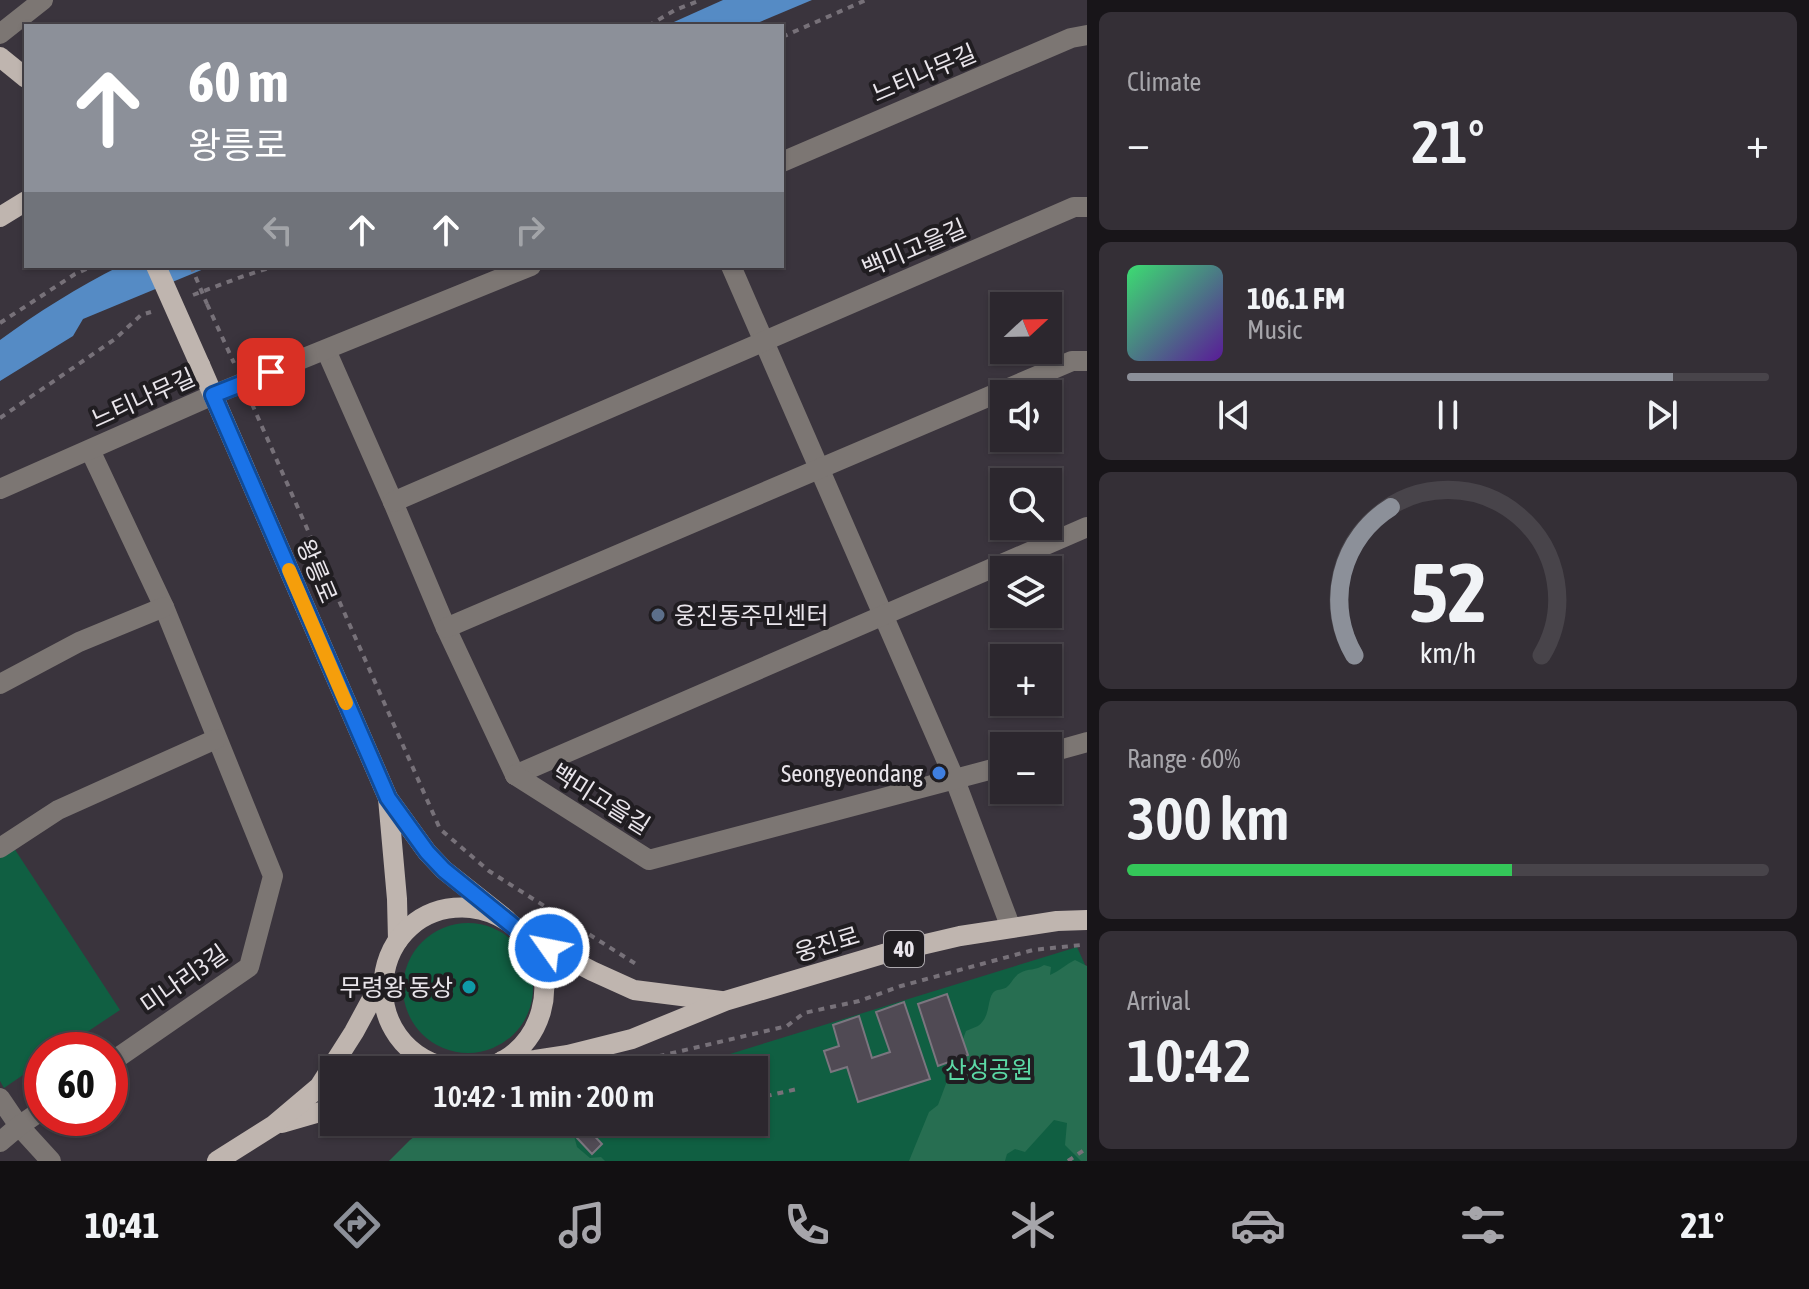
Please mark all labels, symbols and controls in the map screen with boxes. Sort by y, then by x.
street label: 느티나무길 [868,39,980,107]
text: 60 m [188,50,289,114]
icon: ahead [56,56,160,160]
text: Climate [1127,67,1201,97]
text: 21° [1412,107,1484,176]
text: − [1127,117,1150,167]
text: + [1746,117,1769,167]
text: 왕릉로 [188,124,287,166]
icon: left [256,208,300,252]
icon: ahead [340,208,384,252]
icon: ahead [424,208,468,252]
icon: right [508,208,552,252]
street label: 백미고을길 [858,214,970,282]
text: 106.1 FM [1247,281,1345,315]
north arrow [990,292,1062,364]
map controls [990,292,1062,804]
text: Music [1247,315,1302,345]
pin [237,338,305,406]
icon: arrive [249,350,293,394]
street label: 느티나무길 [87,363,199,433]
button: sound [990,380,1062,452]
icon: previous [1212,393,1256,437]
icon: pause [1426,393,1470,437]
icon: next [1640,393,1684,437]
button: search [990,468,1062,540]
street label: 왕릉로 [292,535,342,607]
text: 52 [1409,544,1487,640]
button: layers [990,556,1062,628]
place label: 웅진동주민센터 [674,602,829,629]
marker: 웅진동주민센터 [649,606,667,624]
text: km/h [1420,637,1476,670]
button: + [990,644,1062,716]
button: − [990,732,1062,804]
text: Range · 60% [1127,744,1240,774]
street label: 백미고을길 [547,758,655,840]
place label: Seongyeondang [781,760,924,787]
marker: Seongyeondang [930,764,948,782]
text: 300 km [1127,784,1289,853]
position arrow [507,906,591,990]
street label: 웅진로 [791,921,863,967]
road number: 40 [884,931,924,967]
street label: 미나리3길 [135,939,233,1019]
place label: 무령왕 동상 [339,974,453,1001]
marker: 무령왕 동상 [460,978,478,996]
text: Arrival [1127,986,1191,1016]
text: 10:42 [1127,1026,1252,1095]
speed limit sign: 60 [24,1032,128,1136]
park label: 산성공원 [945,1056,1033,1083]
text: 10:42 · 1 min · 200 m [434,1079,654,1113]
icon: directions [329,1197,385,1253]
icon: music [554,1197,610,1253]
icon: phone [779,1197,835,1253]
icon: climate [1005,1197,1061,1253]
icon: car [1230,1197,1286,1253]
icon: filters [1455,1197,1511,1253]
text: 10:41 [85,1204,159,1246]
text: 21° [1681,1204,1724,1246]

